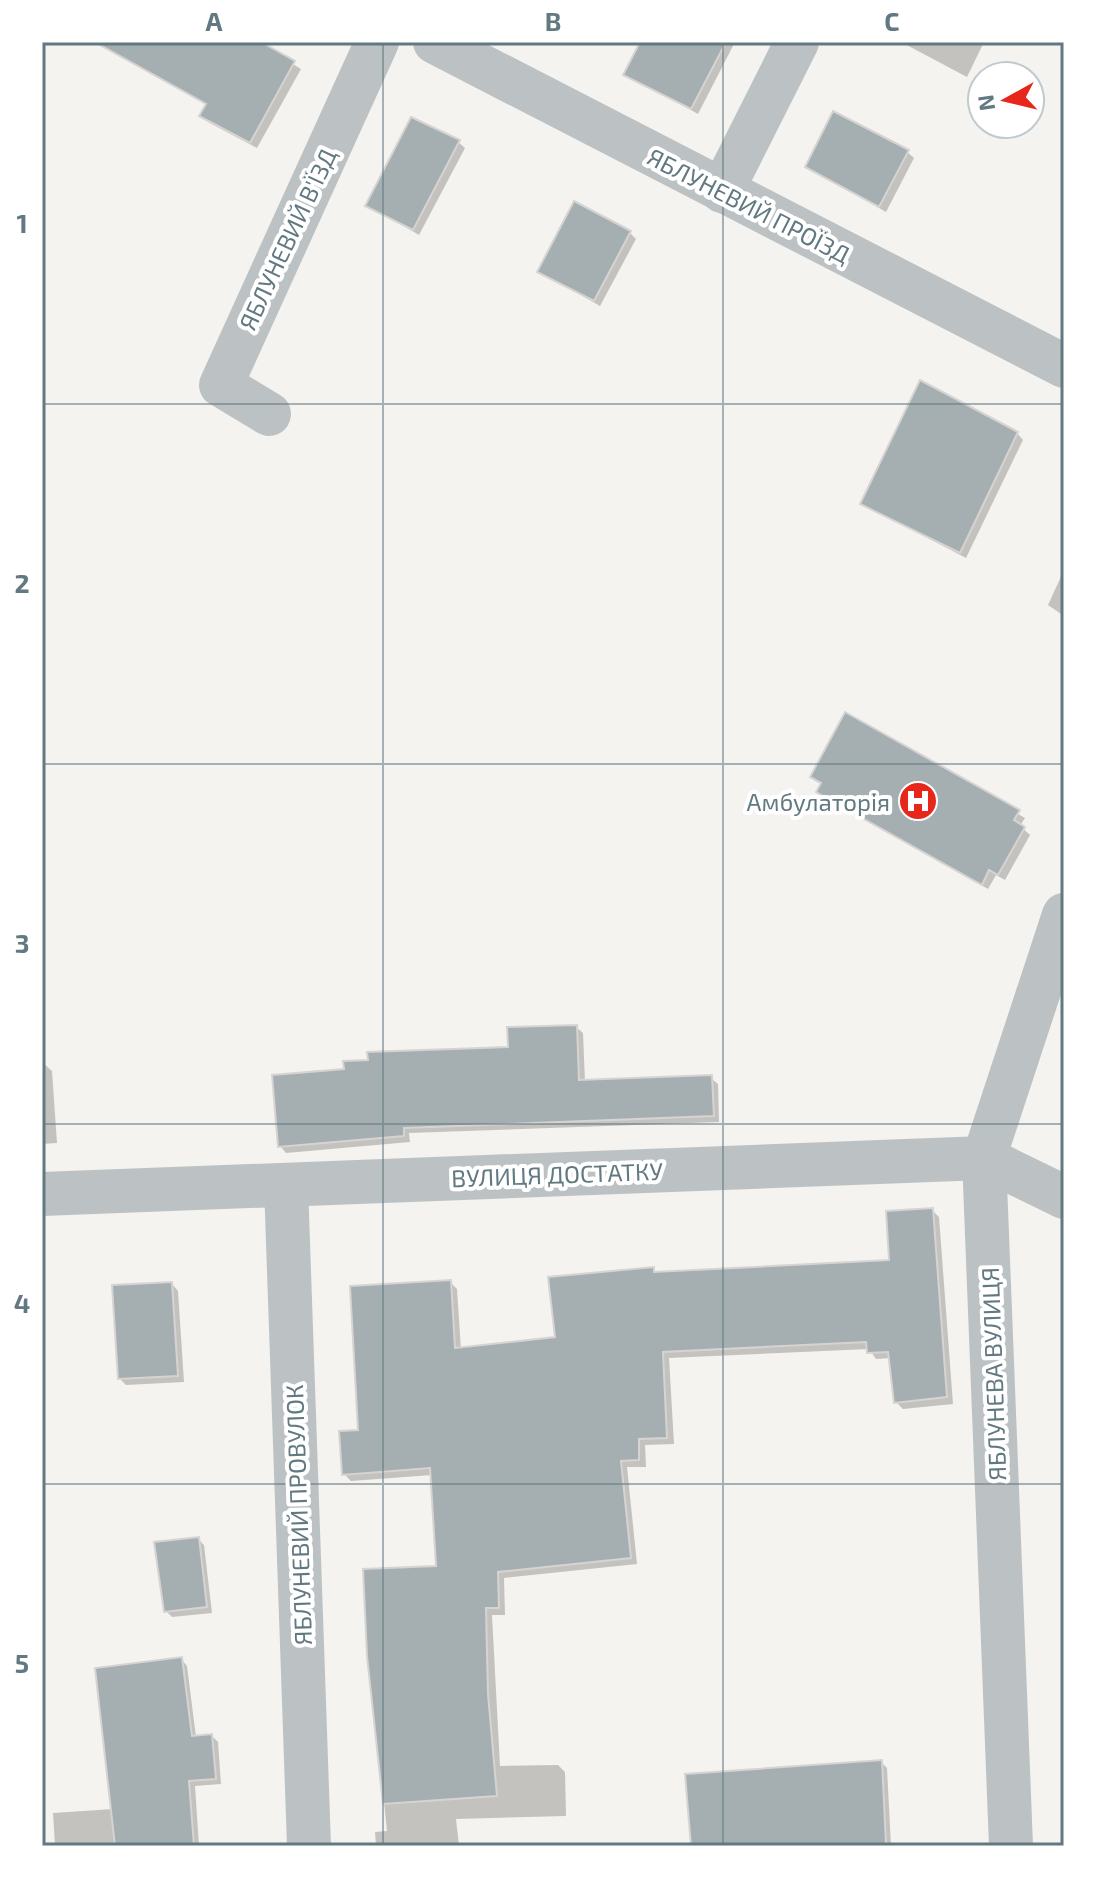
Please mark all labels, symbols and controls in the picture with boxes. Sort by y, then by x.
text: A [206,5,223,36]
text: B [545,5,561,36]
text: C [884,5,900,36]
north arrow [966,60,1046,140]
text: N [971,93,999,113]
street label: ЯБЛУНЕВИЙ ПРОЇЗД [643,141,855,269]
street label: ЯБЛУНЕВИЙ В'ЇЗД [232,144,342,334]
text: 1 [16,207,28,238]
text: 2 [14,567,30,598]
hospital icon: Амбулаторія [897,780,939,822]
place label: Амбулаторія [747,787,890,817]
text: 3 [15,927,29,958]
street label: ВУЛИЦЯ ДОСТАТКУ [451,1156,664,1192]
street label: ЯБЛУНЕВА ВУЛИЦЯ [975,1267,1011,1481]
text: 4 [14,1287,30,1318]
street label: ЯБЛУНЕВИЙ ПРОВУЛОК [279,1384,317,1646]
text: 5 [15,1647,29,1678]

